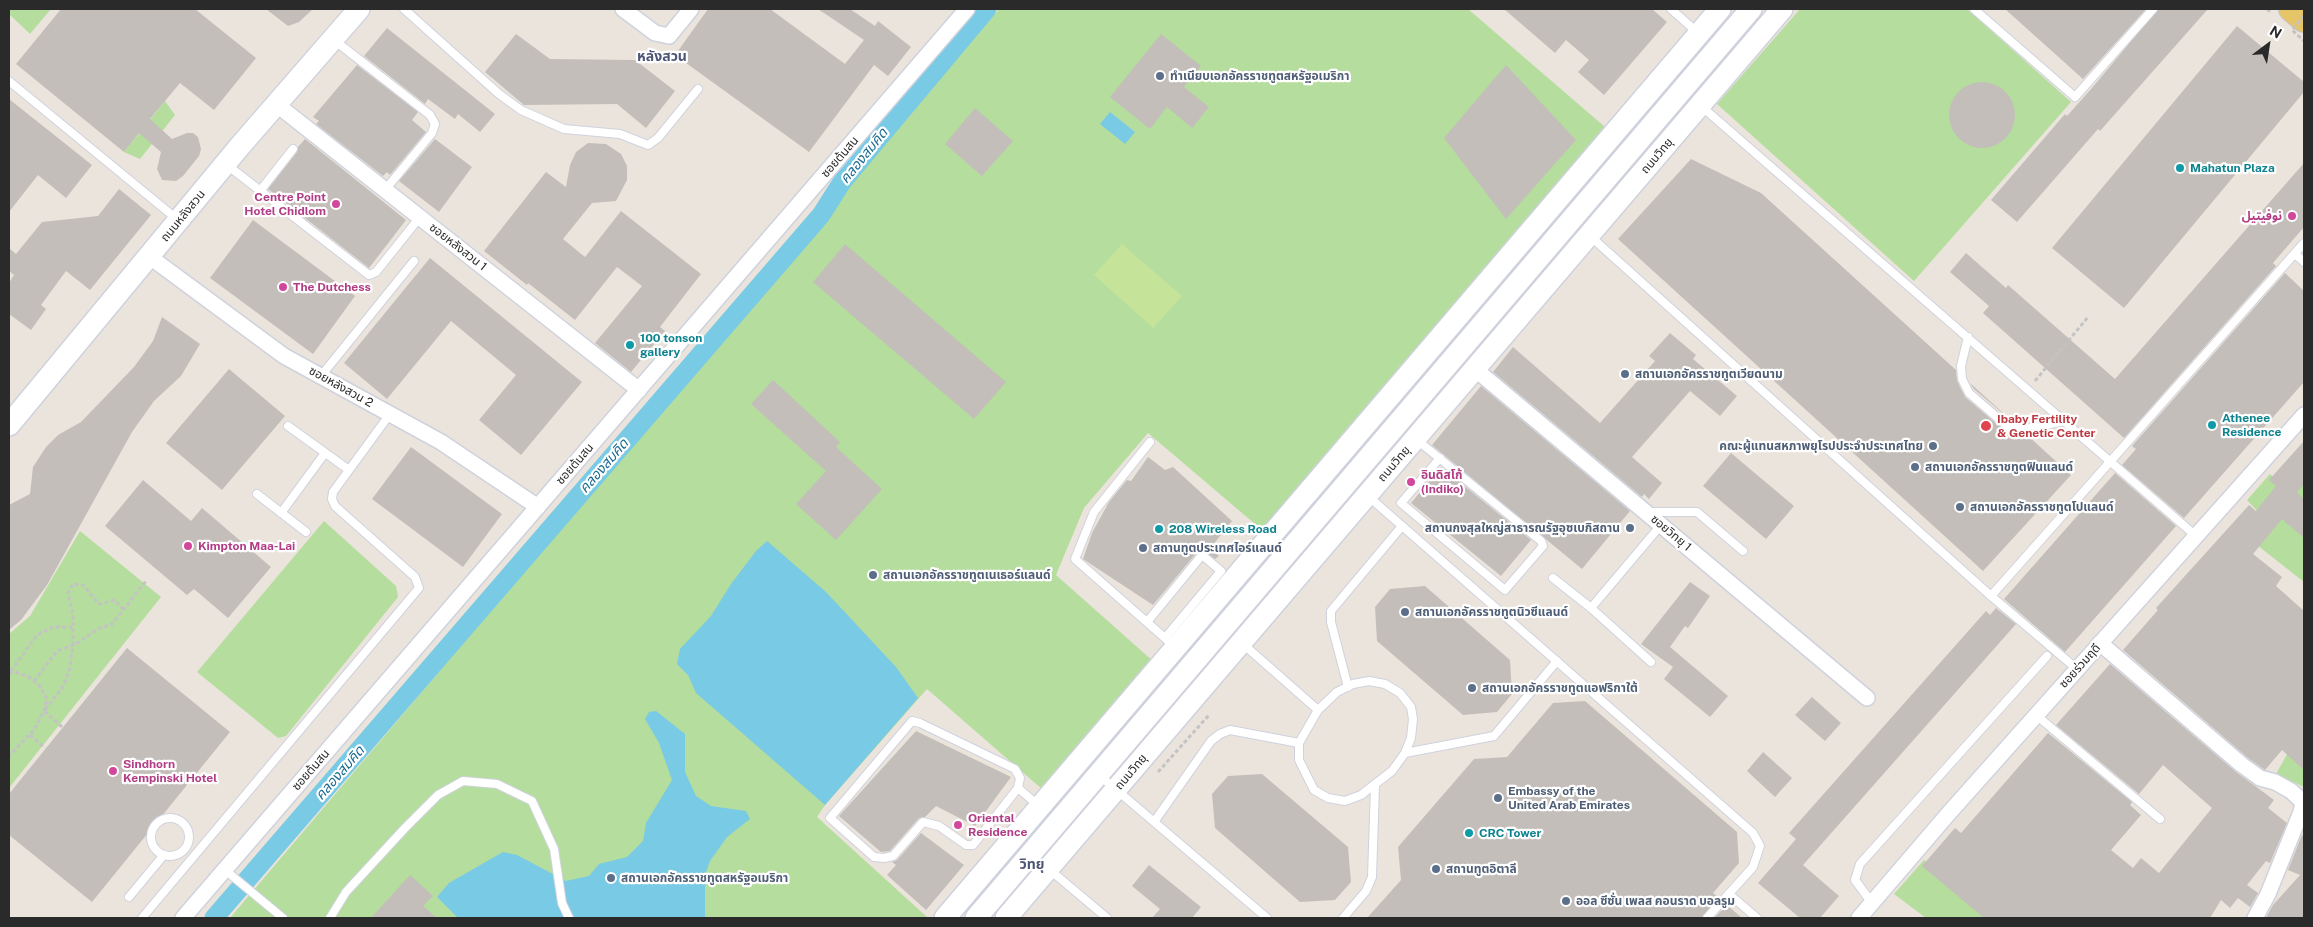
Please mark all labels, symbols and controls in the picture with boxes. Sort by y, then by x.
north arrow [2243,20,2293,70]
text: N [2267,22,2285,42]
district label: หลังสวน [637,49,687,65]
place label: ทำเนียบเอกอัครราชทูตสหรัฐอเมริกา [1170,69,1349,83]
marker: ทำเนียบเอกอัครราชทูตสหรัฐอเมริกา [1154,70,1166,82]
water label: คลองสมคิด [837,125,891,187]
street label: ซอยต้นสน [818,133,862,181]
street label: ถนนวิทยุ [1638,135,1676,177]
place label: Mahatun Plaza [2190,161,2275,175]
marker: Mahatun Plaza [2174,162,2186,174]
street label: ถนนหลังสวน [158,187,208,245]
place label: Centre Point Hotel Chidlom [244,190,326,218]
marker: Centre Point Hotel Chidlom [330,198,342,210]
place label: نوفيتيل [2242,209,2282,223]
marker: نوفيتيل [2286,210,2298,222]
street label: ซอยหลังสวน 1 [426,220,490,274]
place label: The Dutchess [293,280,371,294]
marker: The Dutchess [277,281,289,293]
place label: 100 tonson gallery [640,331,702,359]
marker: 100 tonson gallery [624,339,636,351]
street label: ซอยหลังสวน 2 [306,363,376,411]
place label: สถานเอกอัครราชทูตเวียดนาม [1635,367,1783,381]
marker: สถานเอกอัครราชทูตเวียดนาม [1619,368,1631,380]
place label: Athenee Residence [2222,411,2281,439]
place label: Ibaby Fertility & Genetic Center [1997,412,2096,440]
marker: Ibaby Fertility & Genetic Center [1979,419,1993,433]
marker: Athenee Residence [2206,419,2218,431]
water label: คลองสมคิด [576,436,632,496]
place label: คณะผู้แทนสหภาพยุโรปประจำประเทศไทย [1719,439,1923,453]
street label: ซอยต้นสน [553,440,597,488]
marker: คณะผู้แทนสหภาพยุโรปประจำประเทศไทย [1927,440,1939,452]
street label: ถนนวิทยุ [1375,443,1413,485]
place label: สถานเอกอัครราชทูตฟินแลนด์ [1925,460,2073,474]
marker: สถานเอกอัครราชทูตฟินแลนด์ [1909,461,1921,473]
place label: อินดิสโก้ (Indiko) [1421,468,1464,496]
marker: อินดิสโก้ (Indiko) [1405,476,1417,488]
place label: สถานเอกอัครราชทูตโปแลนด์ [1970,500,2114,514]
marker: สถานเอกอัครราชทูตโปแลนด์ [1954,501,1966,513]
street label: ซอยวิทยุ 1 [1648,512,1694,554]
place label: สถานกงสุลใหญ่สาธารณรัฐอุซเบกิสถาน [1425,521,1620,535]
place label: 208 Wireless Road [1169,522,1277,536]
marker: สถานกงสุลใหญ่สาธารณรัฐอุซเบกิสถาน [1624,522,1636,534]
marker: 208 Wireless Road [1153,523,1165,535]
place label: Kimpton Maa-Lai [198,539,295,553]
marker: Kimpton Maa-Lai [182,540,194,552]
place label: สถานทูตประเทศไอร์แลนด์ [1153,541,1282,555]
marker: สถานทูตประเทศไอร์แลนด์ [1137,542,1149,554]
place label: สถานเอกอัครราชทูตเนเธอร์แลนด์ [883,568,1051,582]
marker: สถานเอกอัครราชทูตเนเธอร์แลนด์ [867,569,879,581]
place label: สถานเอกอัครราชทูตนิวซีแลนด์ [1415,605,1568,619]
marker: สถานเอกอัครราชทูตนิวซีแลนด์ [1399,606,1411,618]
street label: ซอยร่วมฤดี [2056,641,2104,691]
place label: สถานเอกอัครราชทูตแอฟริกาใต้ [1482,681,1638,695]
marker: สถานเอกอัครราชทูตแอฟริกาใต้ [1466,682,1478,694]
water label: คลองสมคิด [312,743,368,803]
street label: ซอยต้นสน [289,746,333,794]
street label: ถนนวิทยุ [1112,751,1150,793]
place label: Sindhorn Kempinski Hotel [123,757,217,785]
marker: Sindhorn Kempinski Hotel [107,765,119,777]
place label: Embassy of the United Arab Emirates [1508,784,1630,812]
marker: Embassy of the United Arab Emirates [1492,792,1504,804]
place label: Oriental Residence [968,811,1027,839]
marker: Oriental Residence [952,819,964,831]
place label: CRC Tower [1479,826,1541,840]
marker: CRC Tower [1463,827,1475,839]
district label: วิทยุ [1020,857,1044,873]
place label: สถานทูตอิตาลี [1446,862,1517,876]
marker: สถานทูตอิตาลี [1430,863,1442,875]
place label: สถานเอกอัครราชทูตสหรัฐอเมริกา [621,871,788,885]
marker: สถานเอกอัครราชทูตสหรัฐอเมริกา [605,872,617,884]
place label: ออล ซีซั่น เพลส คอนราด บอลรูม [1576,894,1735,908]
marker: ออล ซีซั่น เพลส คอนราด บอลรูม [1560,895,1572,907]

